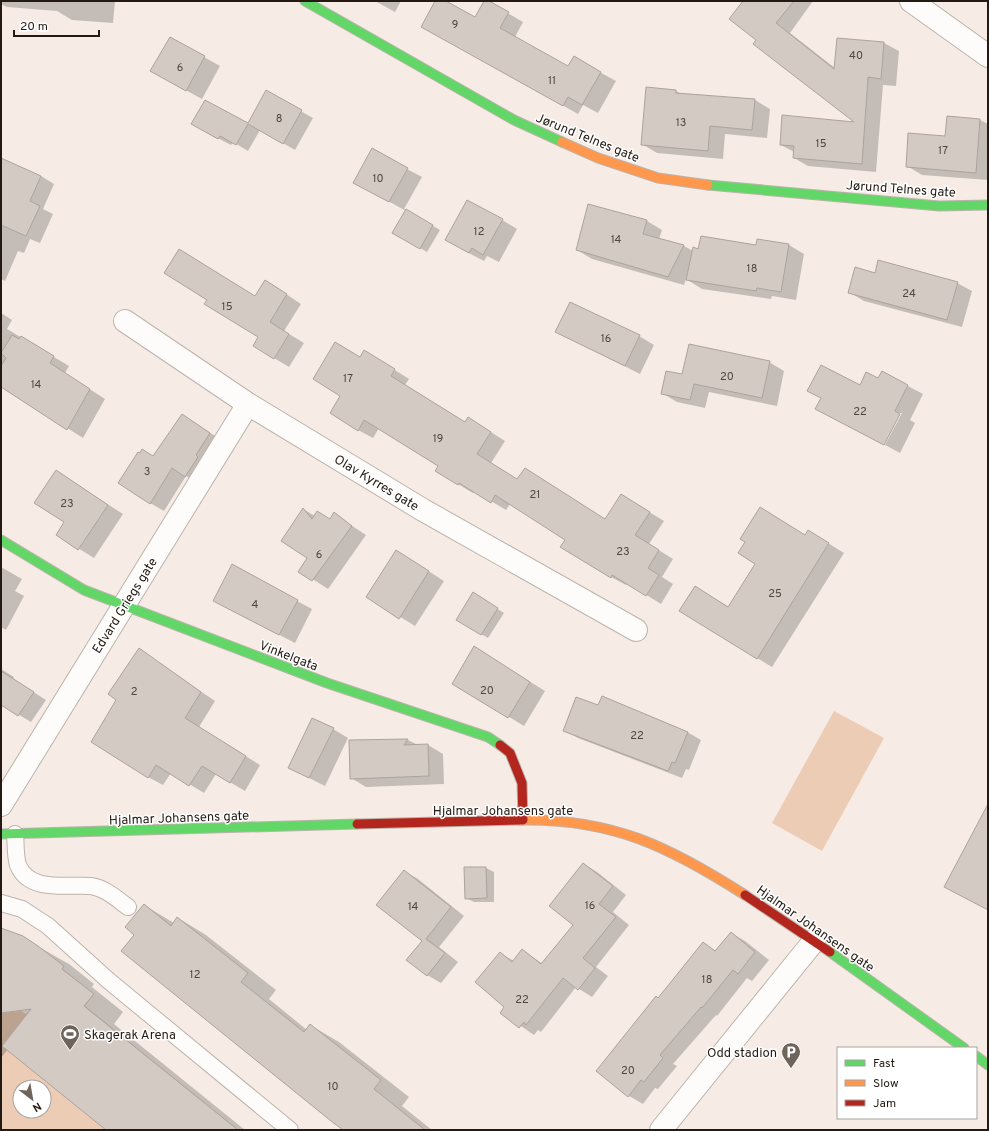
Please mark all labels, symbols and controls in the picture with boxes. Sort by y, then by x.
scale bar [14,12,99,38]
house number: 9 [452,18,458,32]
text: 20 m [20,19,48,35]
house number: 40 [849,49,863,63]
house number: 6 [177,61,183,75]
house number: 11 [548,74,556,88]
street label: Jørund Telnes gate [533,111,641,167]
house number: 8 [276,112,282,126]
house number: 13 [676,116,686,130]
house number: 15 [816,137,827,151]
house number: 17 [938,144,948,158]
house number: 10 [372,172,384,186]
street label: Jørund Telnes gate [845,178,956,202]
house number: 12 [474,225,484,239]
house number: 14 [611,233,622,247]
house number: 18 [747,262,757,276]
house number: 24 [902,287,916,301]
house number: 15 [222,300,233,314]
house number: 16 [601,332,611,346]
house number: 20 [720,370,734,384]
house number: 17 [343,372,353,386]
house number: 14 [31,378,42,392]
house number: 22 [853,405,867,419]
house number: 19 [433,432,443,446]
street label: Olav Kyrres gate [331,452,421,515]
house number: 3 [144,465,150,479]
house number: 21 [530,488,540,502]
house number: 23 [60,497,74,511]
house number: 23 [616,545,630,559]
house number: 6 [316,548,322,562]
street label: Edvard Griegs gate [90,555,162,657]
house number: 25 [768,587,782,601]
house number: 4 [252,598,259,612]
street label: Vinkelgata [257,638,320,675]
house number: 20 [480,684,494,698]
house number: 2 [131,685,137,699]
house number: 22 [630,729,644,743]
street label: Hjalmar Johansens gate [433,804,573,820]
street label: Hjalmar Johansens gate [109,809,249,829]
street label: Hjalmar Johansens gate [753,883,877,976]
house number: 16 [585,899,595,913]
house number: 14 [408,900,419,914]
house number: 12 [190,968,200,982]
house number: 18 [702,973,712,987]
house number: 22 [515,993,529,1007]
sports icon: Skagerak Arena [59,1023,81,1051]
place label: Skagerak Arena [84,1028,176,1044]
parking icon: Odd stadion [780,1041,802,1069]
place label: Odd stadion [707,1046,777,1062]
legend [837,1047,977,1119]
text: Fast [873,1056,895,1072]
house number: 20 [621,1064,635,1078]
text: Slow [873,1076,899,1092]
north arrow [12,1079,52,1119]
house number: 10 [327,1080,339,1094]
text: Jam [873,1096,896,1112]
text: N [30,1099,44,1115]

